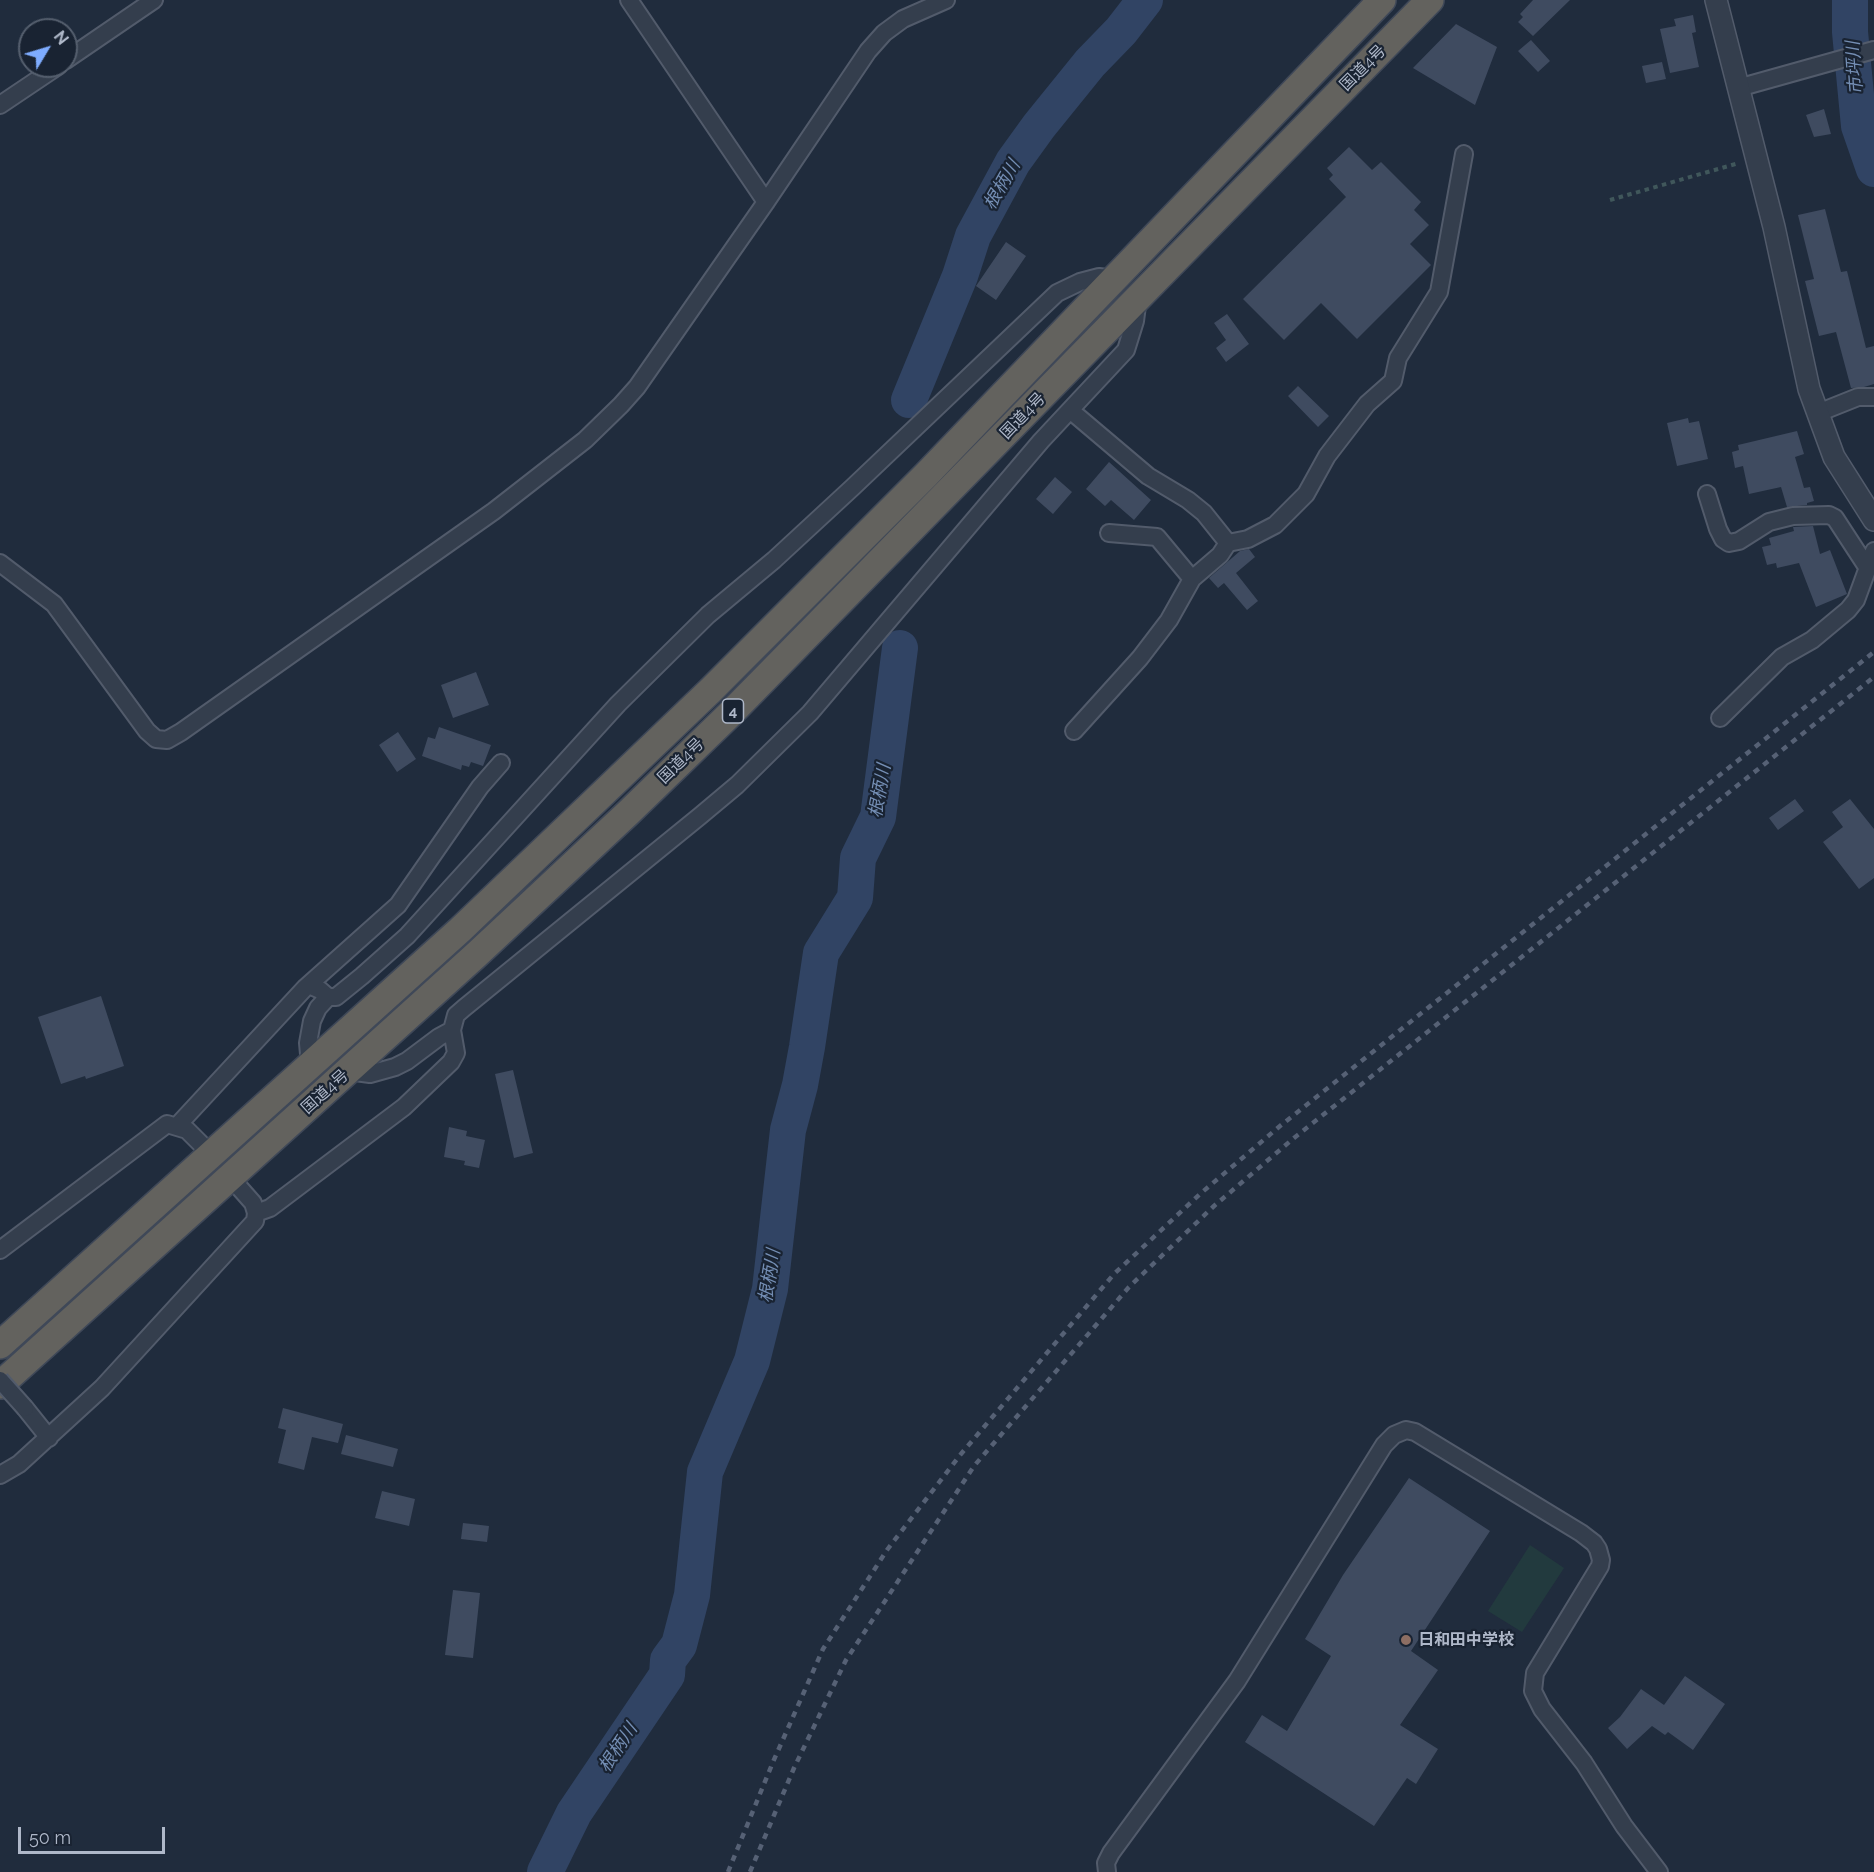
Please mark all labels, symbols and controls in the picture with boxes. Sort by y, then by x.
north arrow [18,18,78,78]
text: N [50,27,72,49]
water label: 市坪川 [1842,40,1868,96]
street label: 国道4号 [1336,41,1390,95]
water label: 根柄川 [979,156,1025,214]
street label: 国道4号 [996,389,1050,443]
road number: 4 [722,699,744,723]
street label: 国道4号 [654,734,708,788]
water label: 根柄川 [865,763,895,819]
street label: 国道4号 [297,1066,353,1118]
water label: 根柄川 [755,1248,785,1304]
place label: 日和田中学校 [1418,1630,1514,1650]
marker: 日和田中学校 [1399,1633,1413,1647]
water label: 根柄川 [594,1720,642,1776]
scale bar [21,1815,168,1853]
text: 50 m [29,1827,71,1848]

